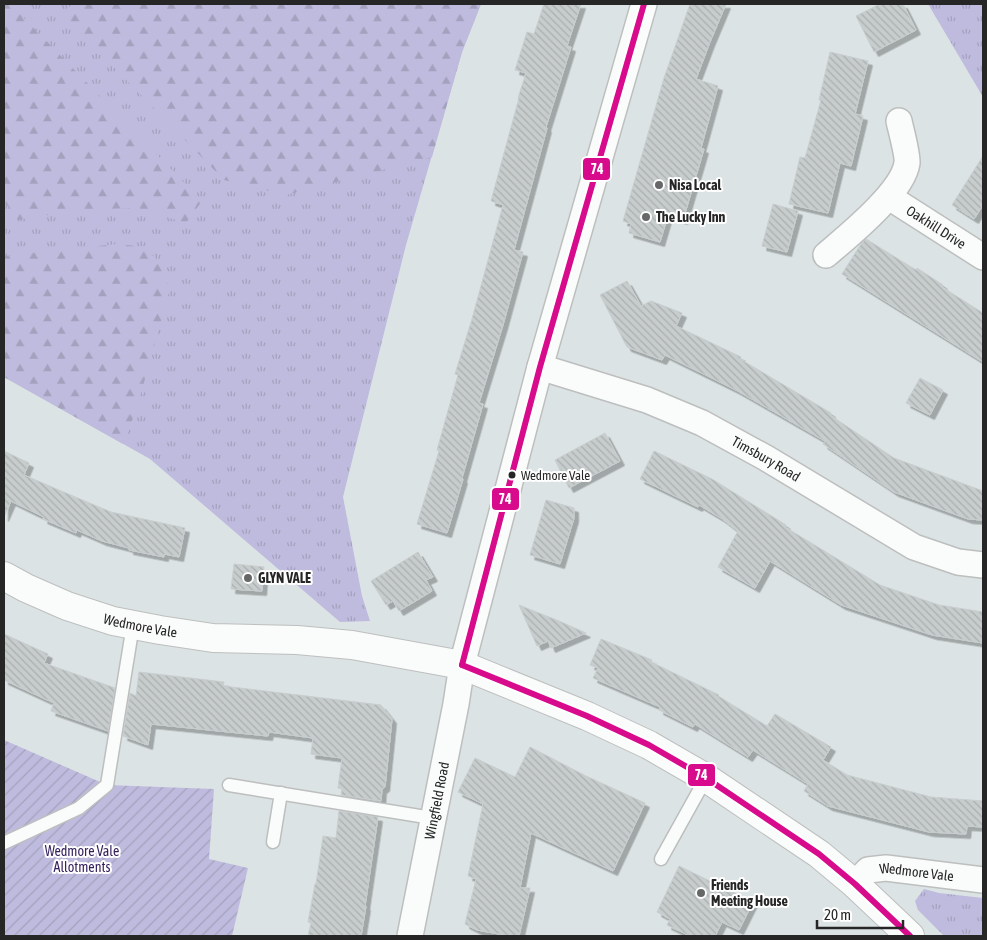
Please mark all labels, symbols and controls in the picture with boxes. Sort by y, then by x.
line badge: 74 [582,157,611,181]
text: 74 [590,161,604,177]
place label: Nisa Local [669,177,722,193]
marker: Nisa Local [653,179,665,191]
street label: Oakhill Drive [903,202,969,252]
place label: The Lucky Inn [656,209,725,225]
marker: The Lucky Inn [640,211,652,223]
street label: Timsbury Road [729,433,803,485]
place label: Wedmore Vale [521,468,590,483]
marker: Wedmore Vale [507,470,517,480]
line badge: 74 [491,487,520,511]
text: 74 [498,491,512,507]
place label: GLYN VALE [258,570,311,586]
marker: GLYN VALE [242,572,254,584]
street label: Wedmore Vale [101,610,178,640]
street label: Wingfield Road [421,761,452,841]
line badge: 74 [687,763,716,787]
text: 74 [694,767,708,783]
park label: Wedmore Vale Allotments [45,843,119,875]
street label: Wedmore Vale [879,860,955,884]
place label: Friends Meeting House [711,877,788,909]
marker: Friends Meeting House [695,887,707,899]
scale bar [817,898,903,930]
text: 20 m [824,906,851,923]

